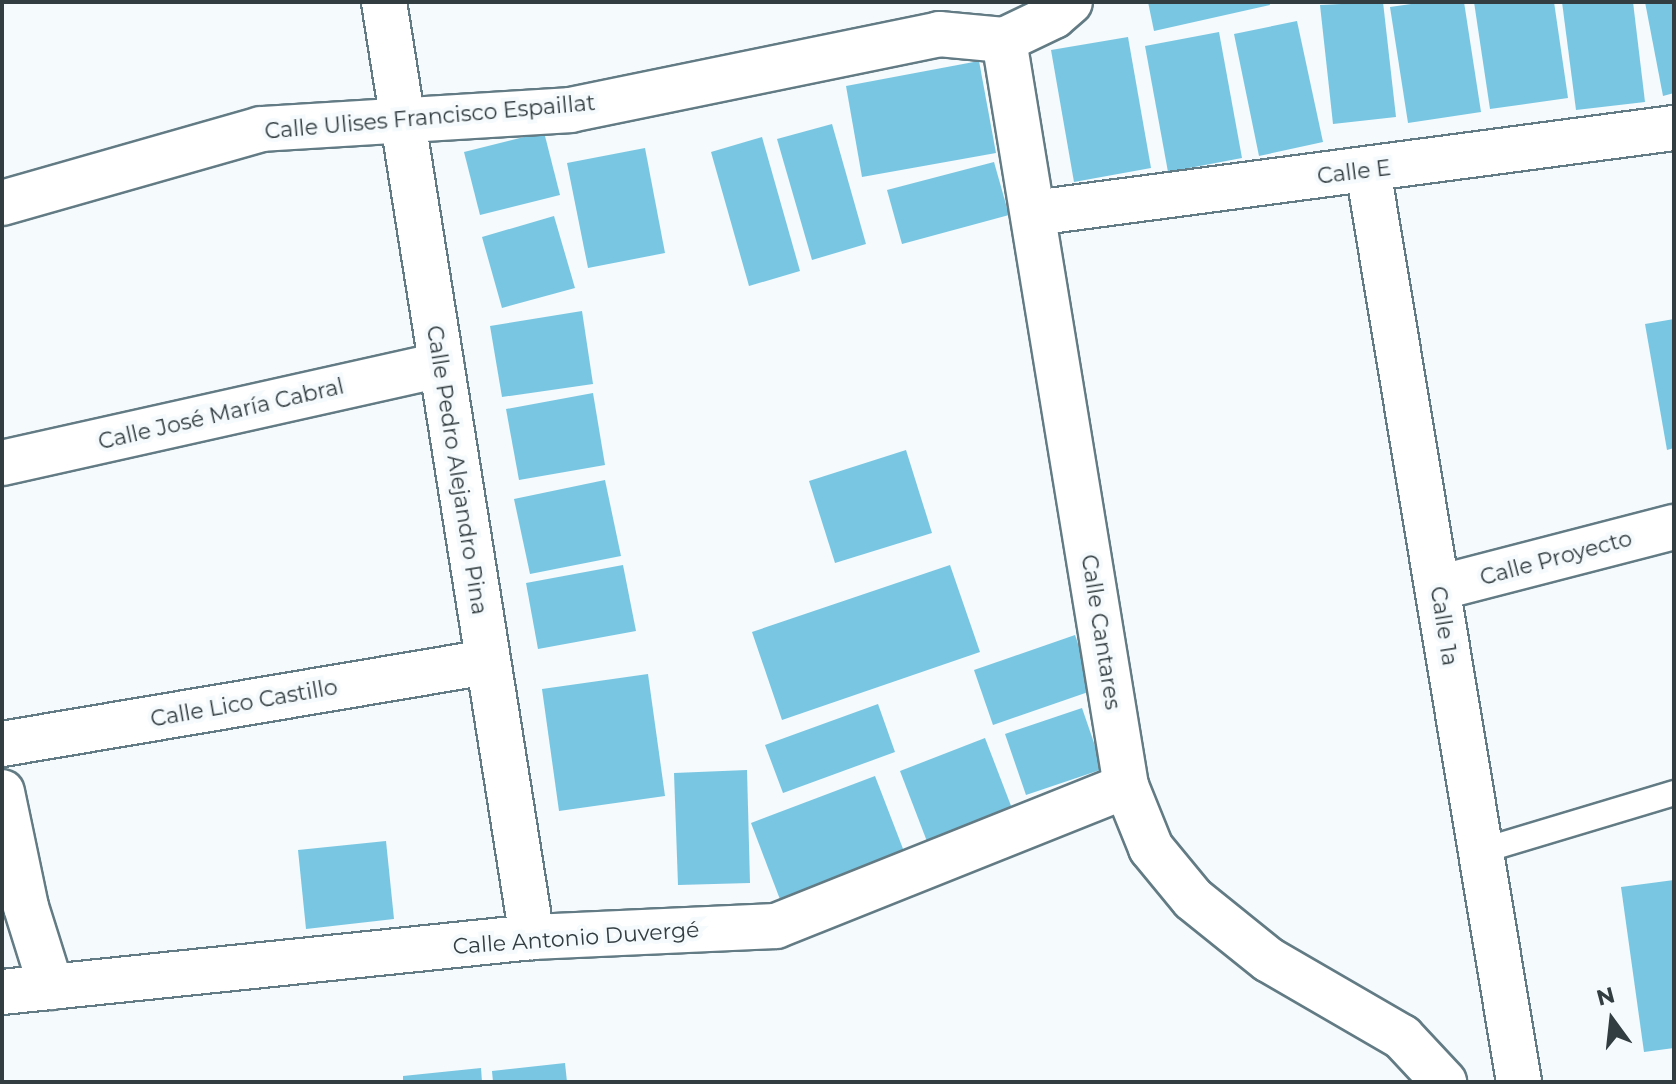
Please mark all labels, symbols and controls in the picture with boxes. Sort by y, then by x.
street label: Calle Ulises Francisco Espaillat [264,89,596,145]
street label: Calle E [1316,154,1392,190]
street label: Calle Pedro Alejandro Pina [421,324,493,616]
street label: Calle José María Cabral [96,373,346,455]
street label: Calle Proyecto [1477,525,1635,591]
street label: Calle Cantares [1076,553,1126,711]
street label: Calle 1a [1425,584,1463,668]
street label: Calle Lico Castillo [148,674,340,732]
street label: Calle Antonio Duvergé [452,916,700,960]
north arrow [1572,980,1652,1060]
text: N [1594,981,1618,1012]

